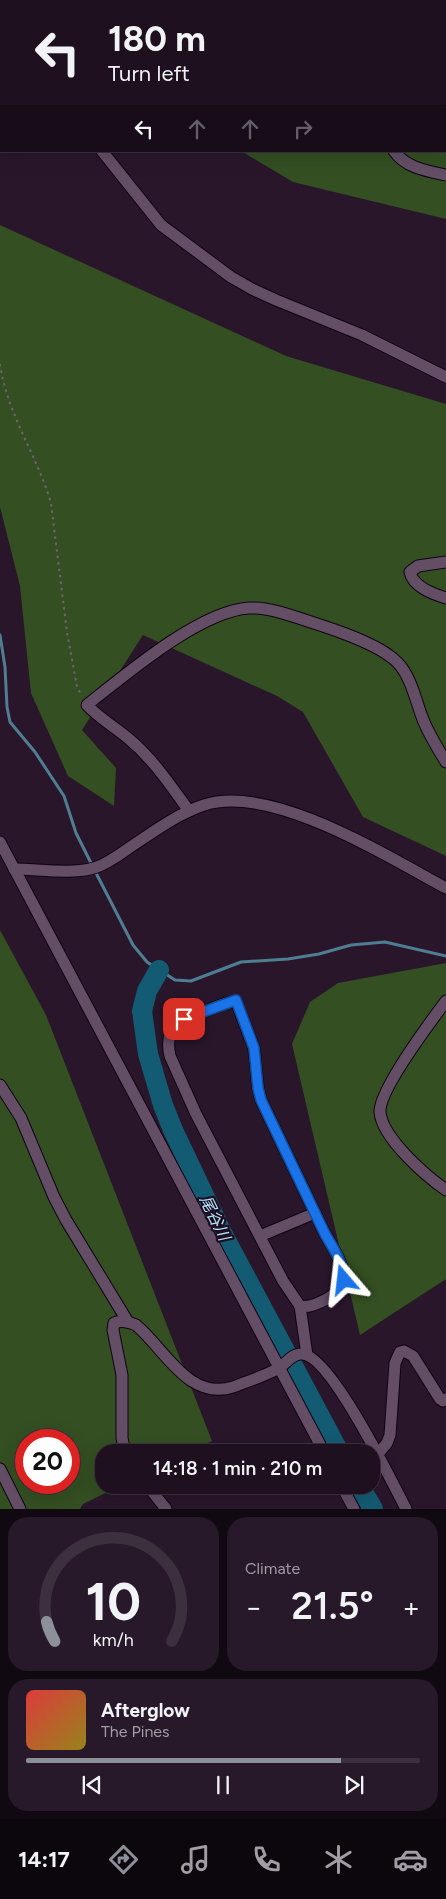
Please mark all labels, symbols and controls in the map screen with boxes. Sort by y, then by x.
text: 180 m [108,18,206,60]
icon: left [25,20,90,85]
text: Turn left [108,60,190,87]
icon: left [130,115,158,143]
icon: ahead [183,115,211,143]
icon: ahead [236,115,264,143]
icon: right [289,115,317,143]
pin [163,998,205,1040]
icon: arrive [170,1005,198,1033]
water label: 尾谷川 [196,1192,235,1246]
position arrow [317,1253,369,1305]
speed limit sign: 20 [15,1429,80,1494]
text: 14:18 · 1 min · 210 m [153,1457,322,1480]
text: Climate [245,1559,300,1578]
text: 10 [86,1571,141,1633]
text: 21.5° [291,1583,374,1629]
text: − [245,1590,262,1624]
text: + [403,1590,420,1624]
text: km/h [93,1629,134,1650]
text: Afterglow [101,1699,190,1722]
text: The Pines [101,1722,170,1741]
icon: previous [78,1771,106,1799]
icon: pause [209,1771,237,1799]
icon: next [340,1771,368,1799]
icon: directions [106,1842,141,1877]
icon: music [178,1842,213,1877]
icon: phone [249,1842,284,1877]
icon: climate [321,1842,356,1877]
icon: car [393,1842,428,1877]
text: 14:17 [18,1846,70,1873]

